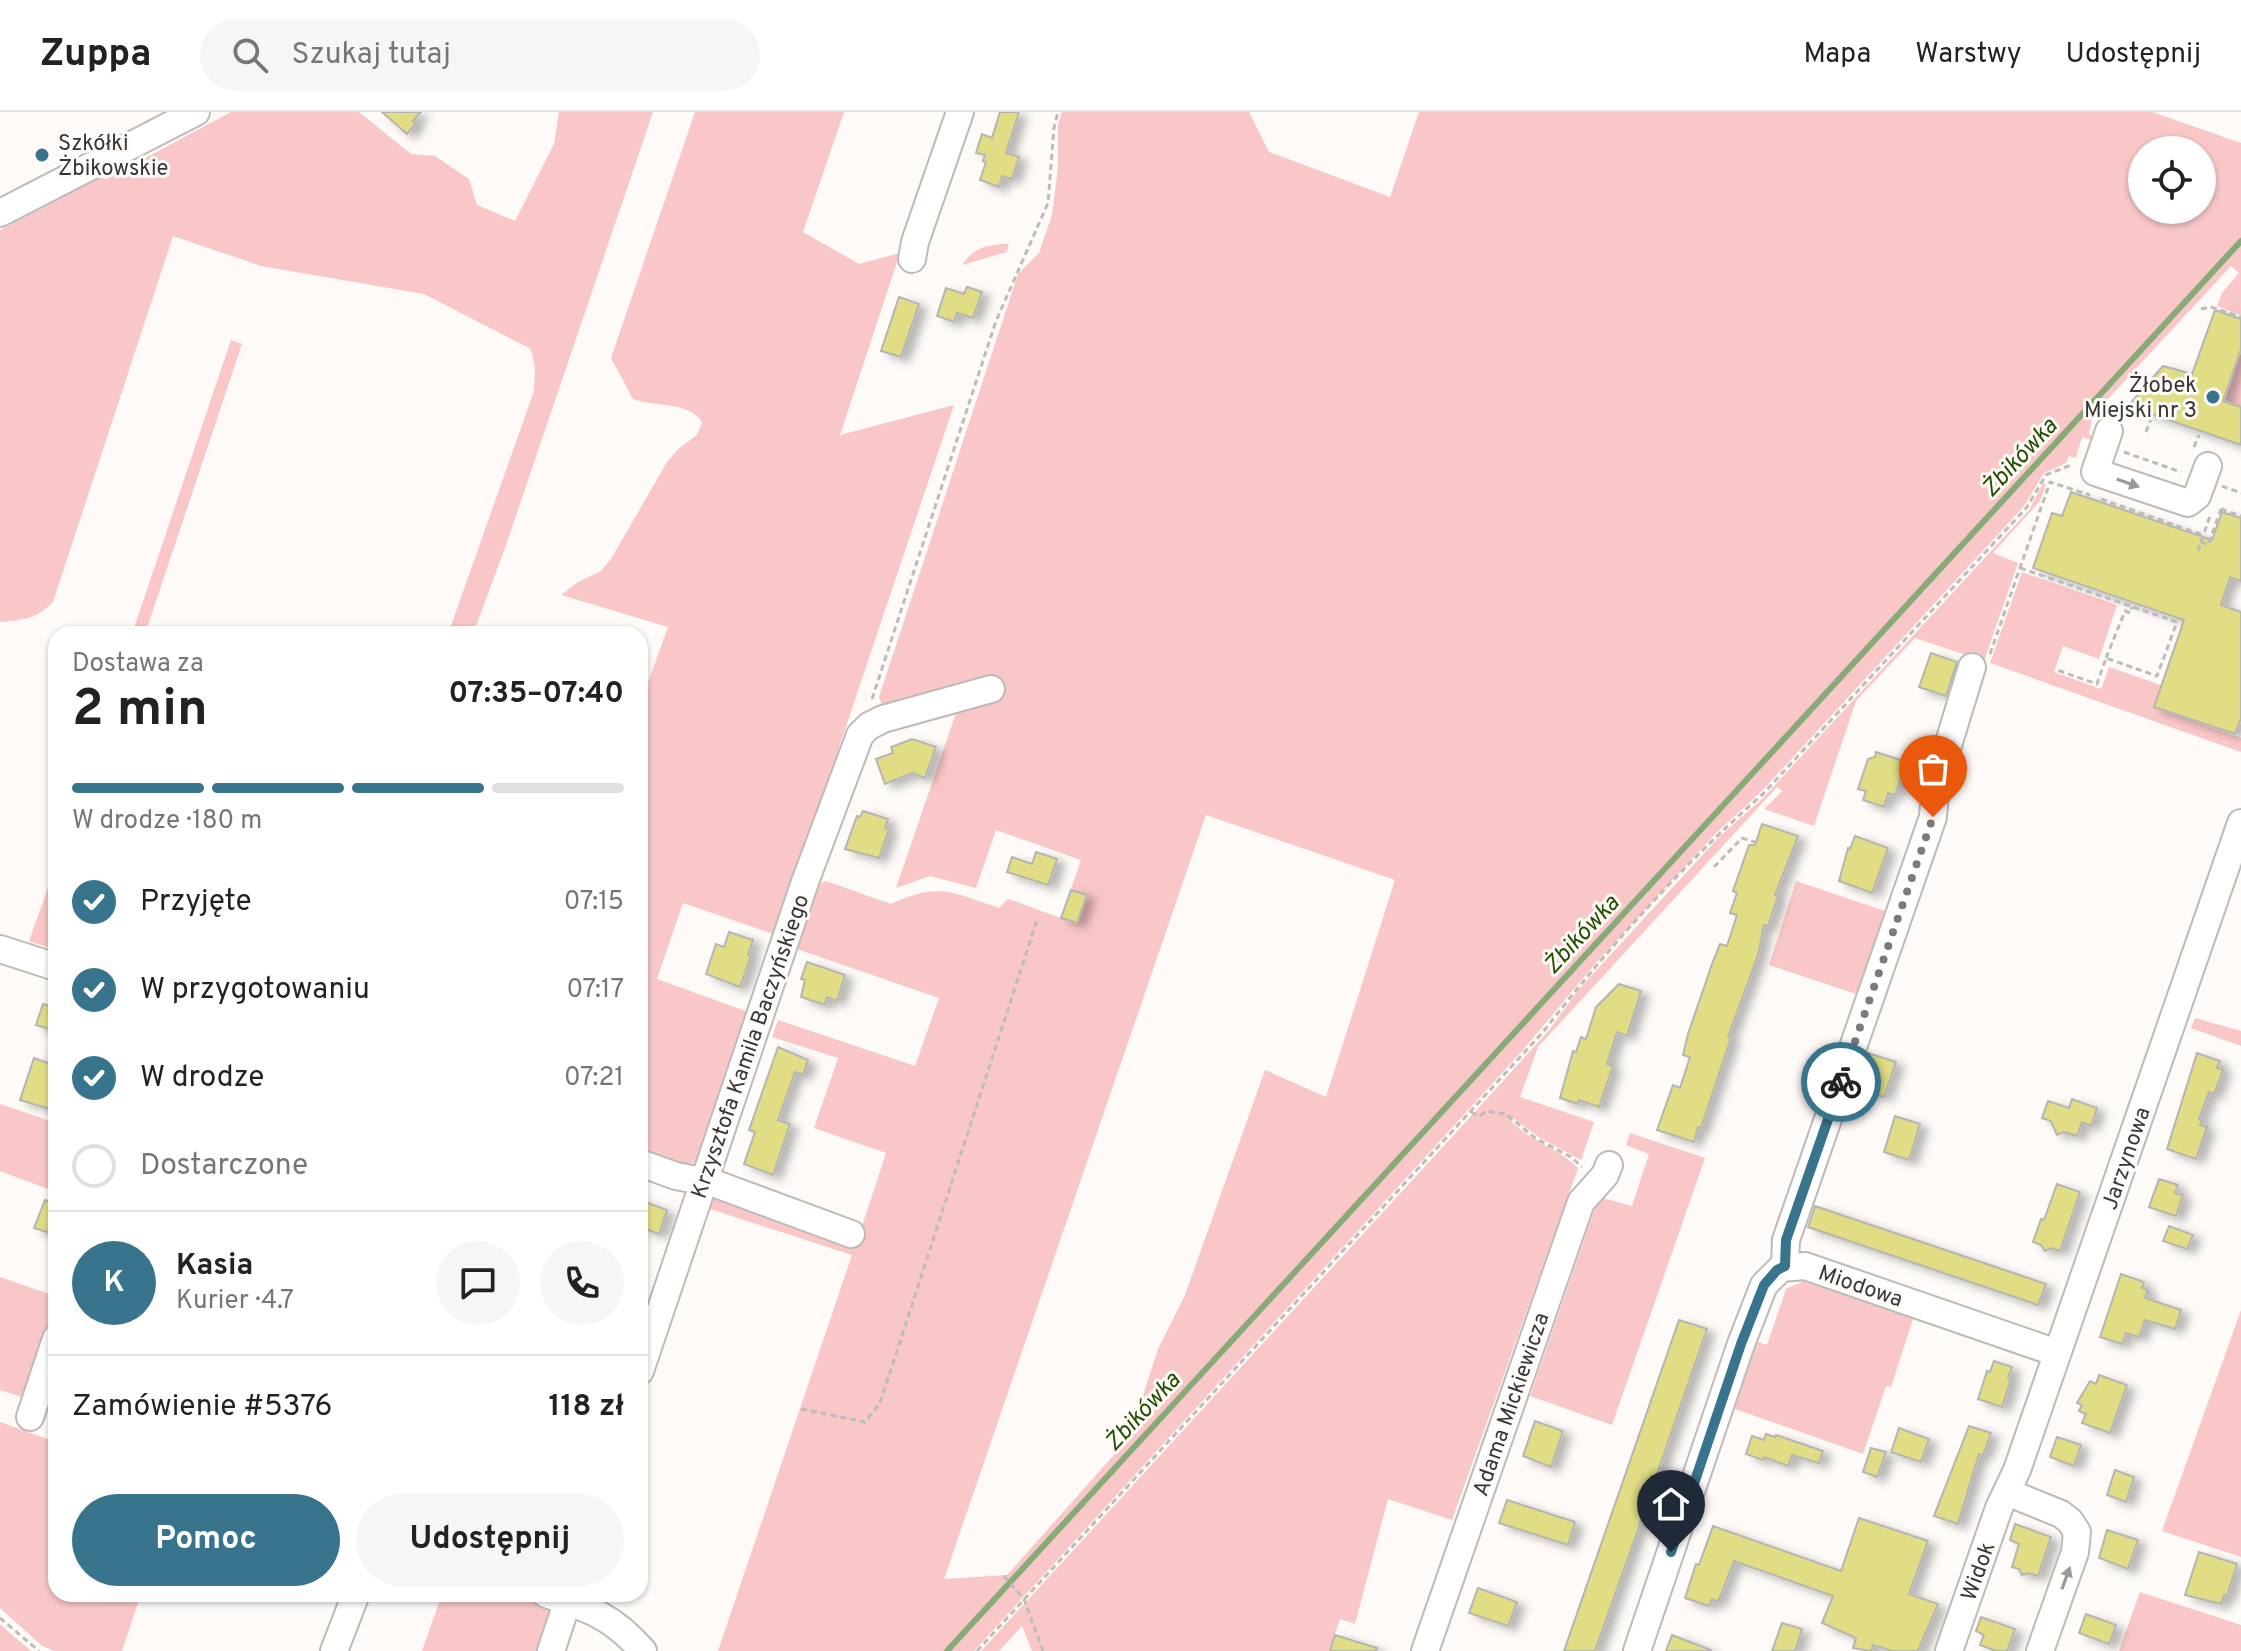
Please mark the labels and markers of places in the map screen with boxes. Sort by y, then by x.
place label: Szkółki Żbikowskie [58,131,168,183]
marker: Szkółki Żbikowskie [33,146,51,164]
place label: Żłobek Miejski nr 3 [2084,371,2197,425]
marker: Żłobek Miejski nr 3 [2204,388,2222,406]
pin [1899,735,1967,817]
pin [1637,1470,1705,1552]

